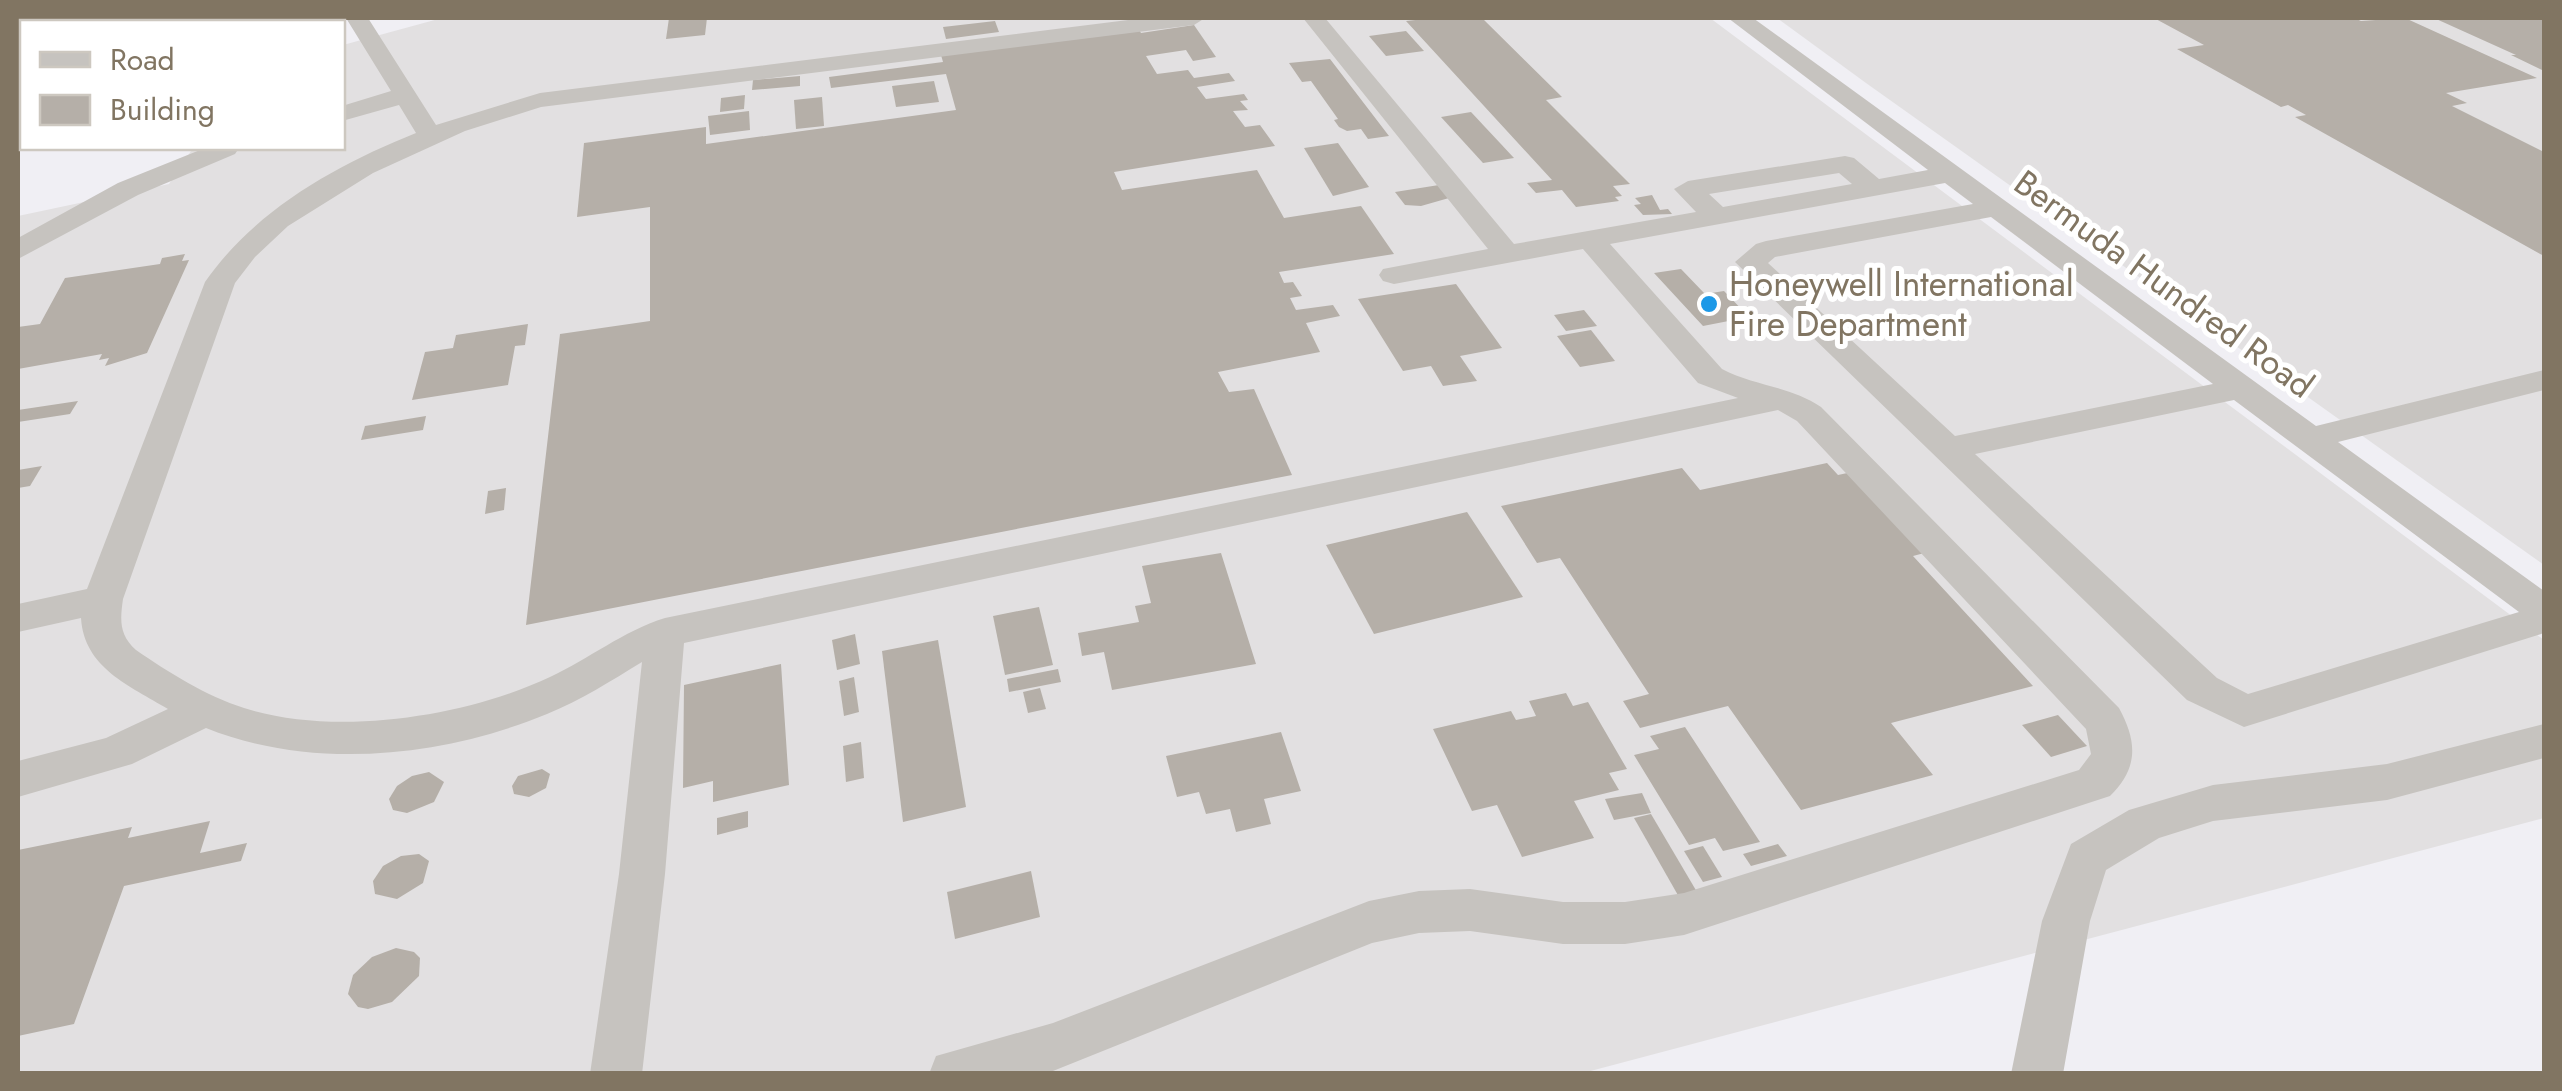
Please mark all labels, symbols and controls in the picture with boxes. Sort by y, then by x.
legend [20,20,345,150]
text: Road [110,38,175,81]
text: Building [110,88,215,131]
street label: Bermuda Hundred Road [2004,158,2324,410]
place label: Honeywell International Fire Department [1729,259,2074,349]
marker: Honeywell International Fire Department [1698,293,1720,315]

